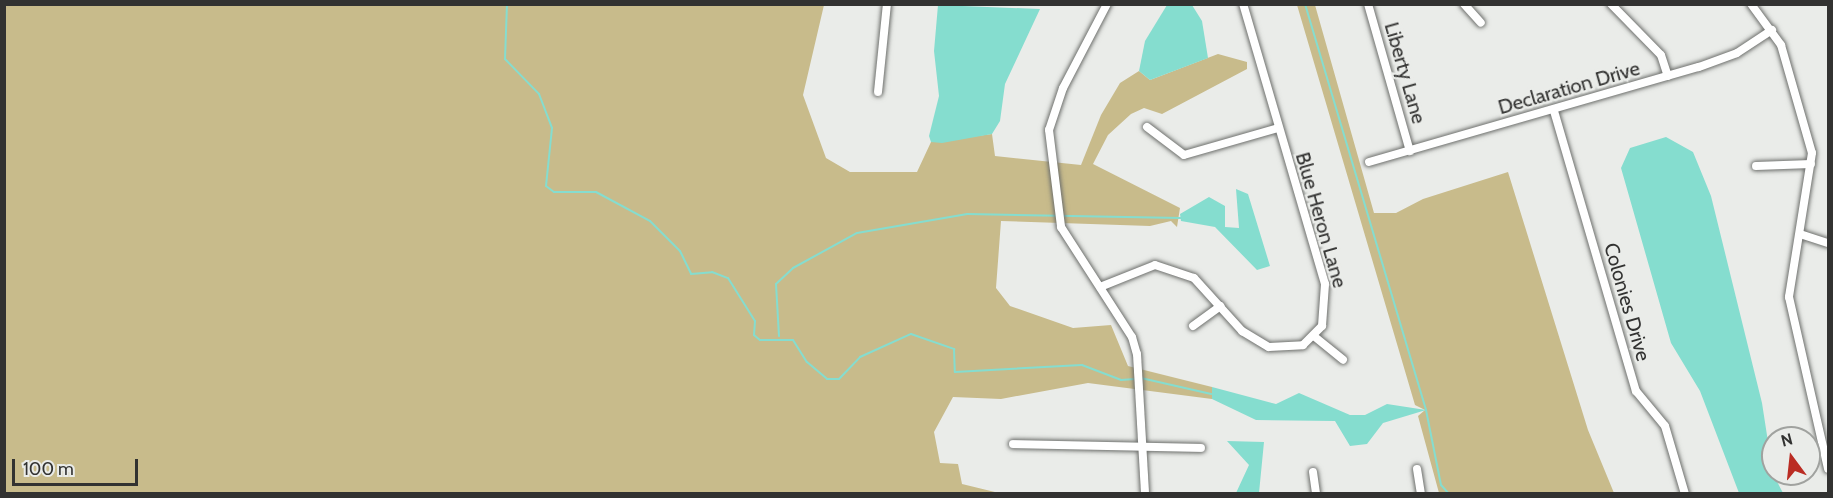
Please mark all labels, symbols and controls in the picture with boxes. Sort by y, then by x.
street label: Liberty Lane [1379,20,1431,126]
street label: Declaration Drive [1495,56,1643,120]
street label: Blue Heron Lane [1290,150,1352,290]
street label: Colonies Drive [1599,240,1655,364]
north arrow [1761,426,1821,486]
text: N [1779,429,1795,451]
scale bar [15,447,141,485]
text: 100 m [23,458,74,480]

